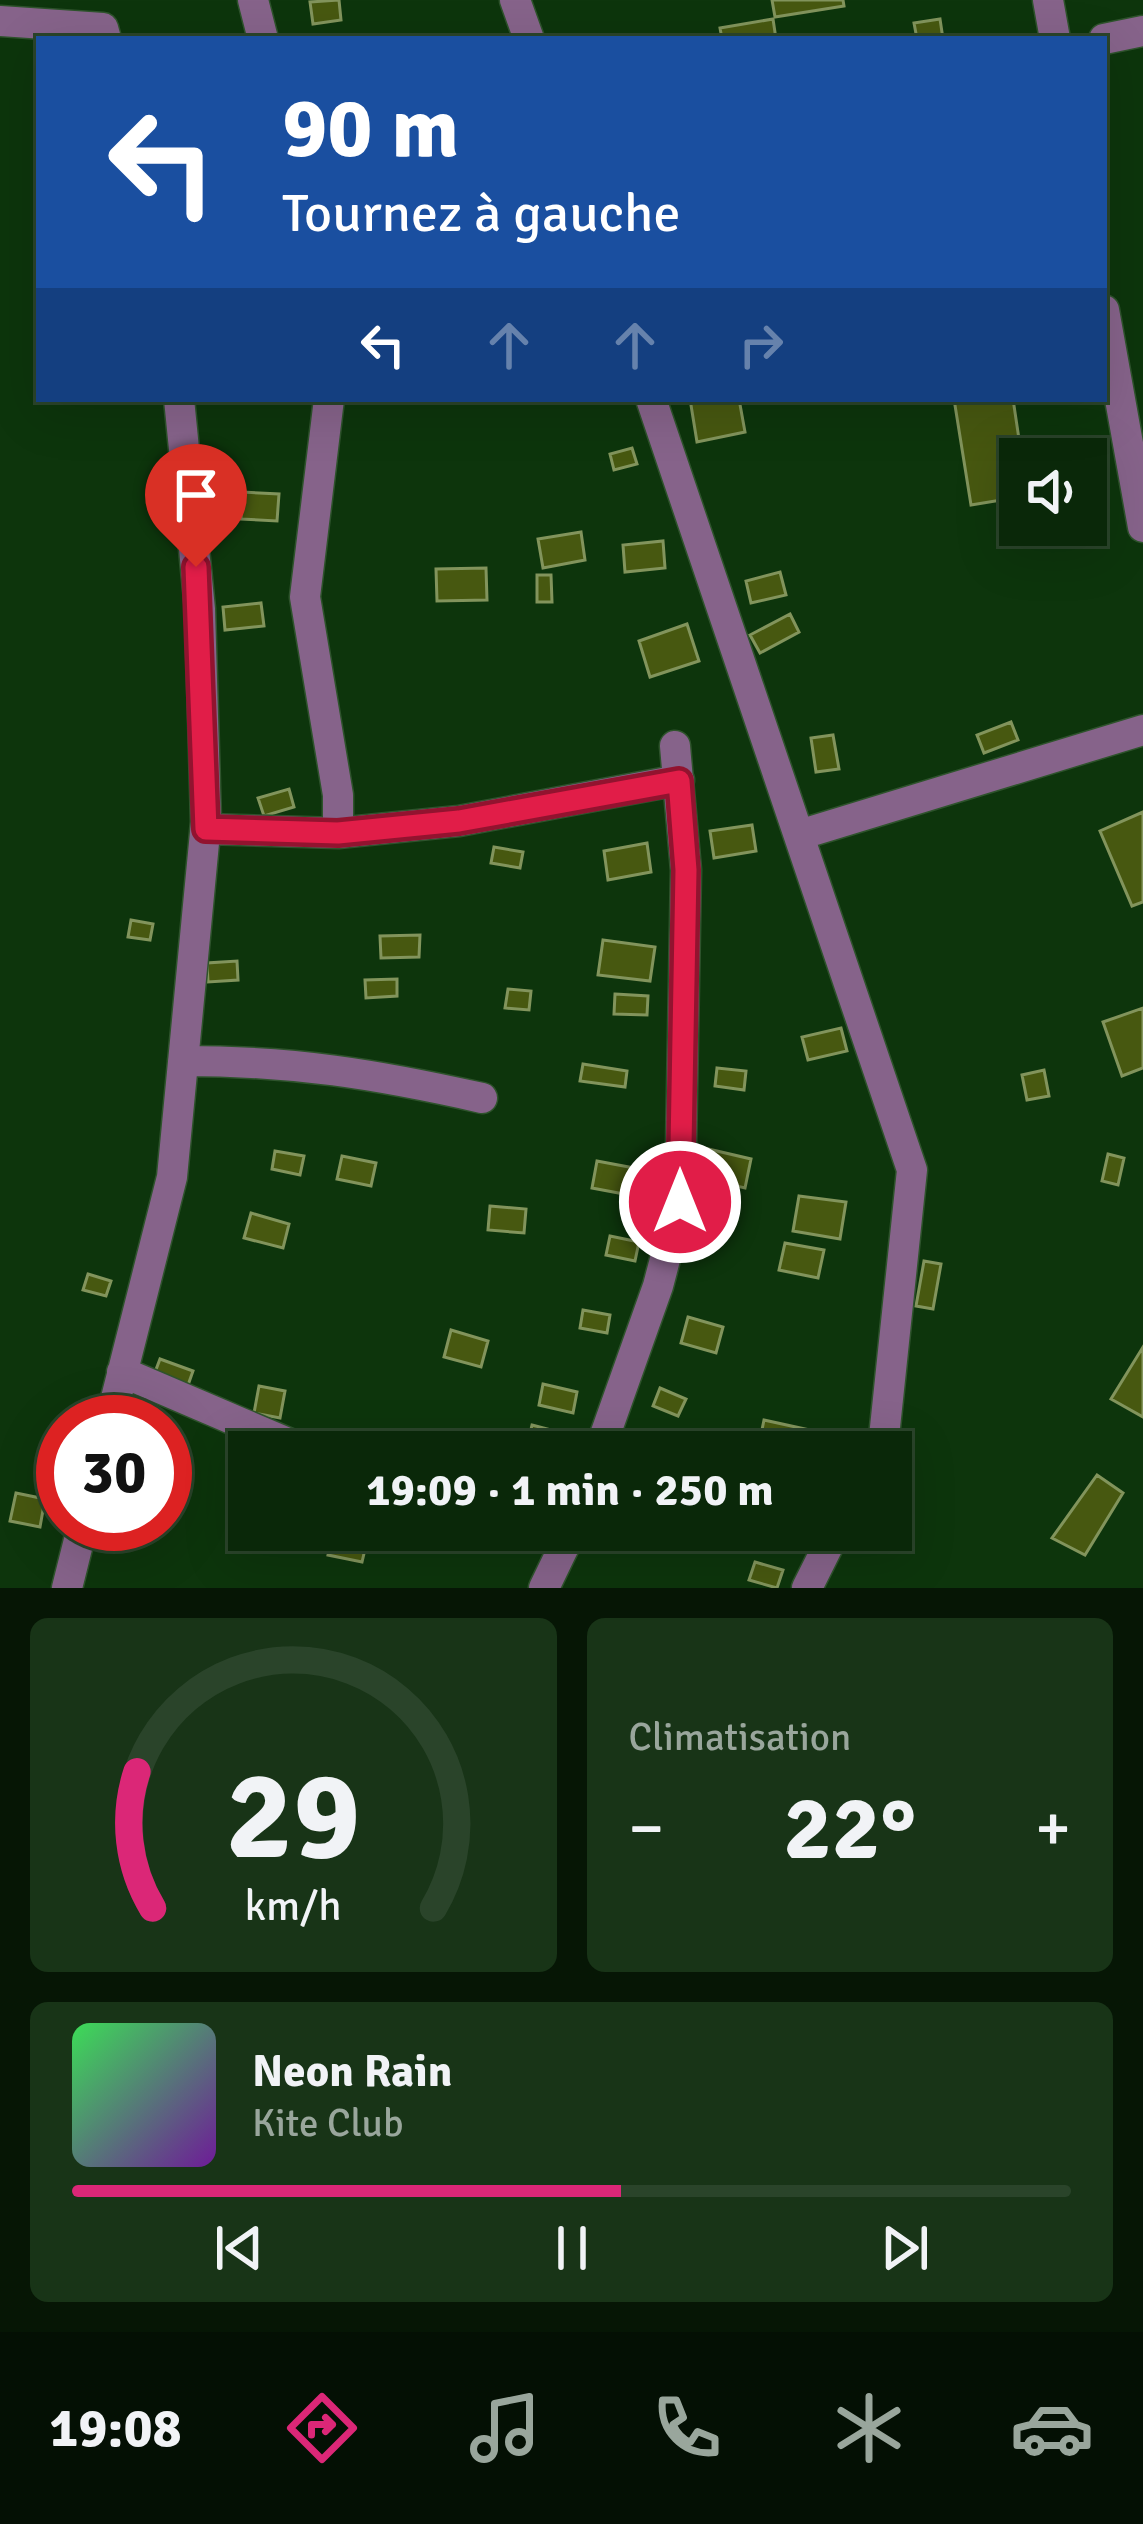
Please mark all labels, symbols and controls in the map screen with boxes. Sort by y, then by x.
text: 90 m [282,77,459,181]
icon: left [84,84,240,240]
text: Tournez à gauche [282,180,680,247]
icon: left [350,312,416,378]
icon: ahead [476,312,542,378]
icon: ahead [602,312,668,378]
icon: right [728,312,794,378]
map controls [999,438,1107,546]
button: sound [999,438,1107,546]
pin [145,444,247,567]
icon: arrive [163,462,229,528]
position arrow [617,1139,743,1265]
speed limit sign: 30 [36,1395,192,1551]
text: 19:09 · 1 min · 250 m [366,1463,774,1518]
text: Climatisation [629,1713,851,1761]
text: 29 [226,1740,361,1893]
text: 22° [783,1773,916,1884]
text: − [629,1788,664,1869]
text: + [1035,1788,1071,1869]
text: km/h [245,1880,342,1933]
text: Neon Rain [252,2044,452,2099]
text: Kite Club [252,2099,403,2147]
icon: previous [206,2215,272,2281]
icon: pause [539,2215,605,2281]
icon: next [872,2215,938,2281]
icon: directions [280,2386,364,2470]
icon: music [463,2386,547,2470]
icon: phone [645,2386,729,2470]
icon: climate [827,2386,911,2470]
icon: car [1010,2386,1094,2470]
text: 19:08 [49,2395,182,2462]

